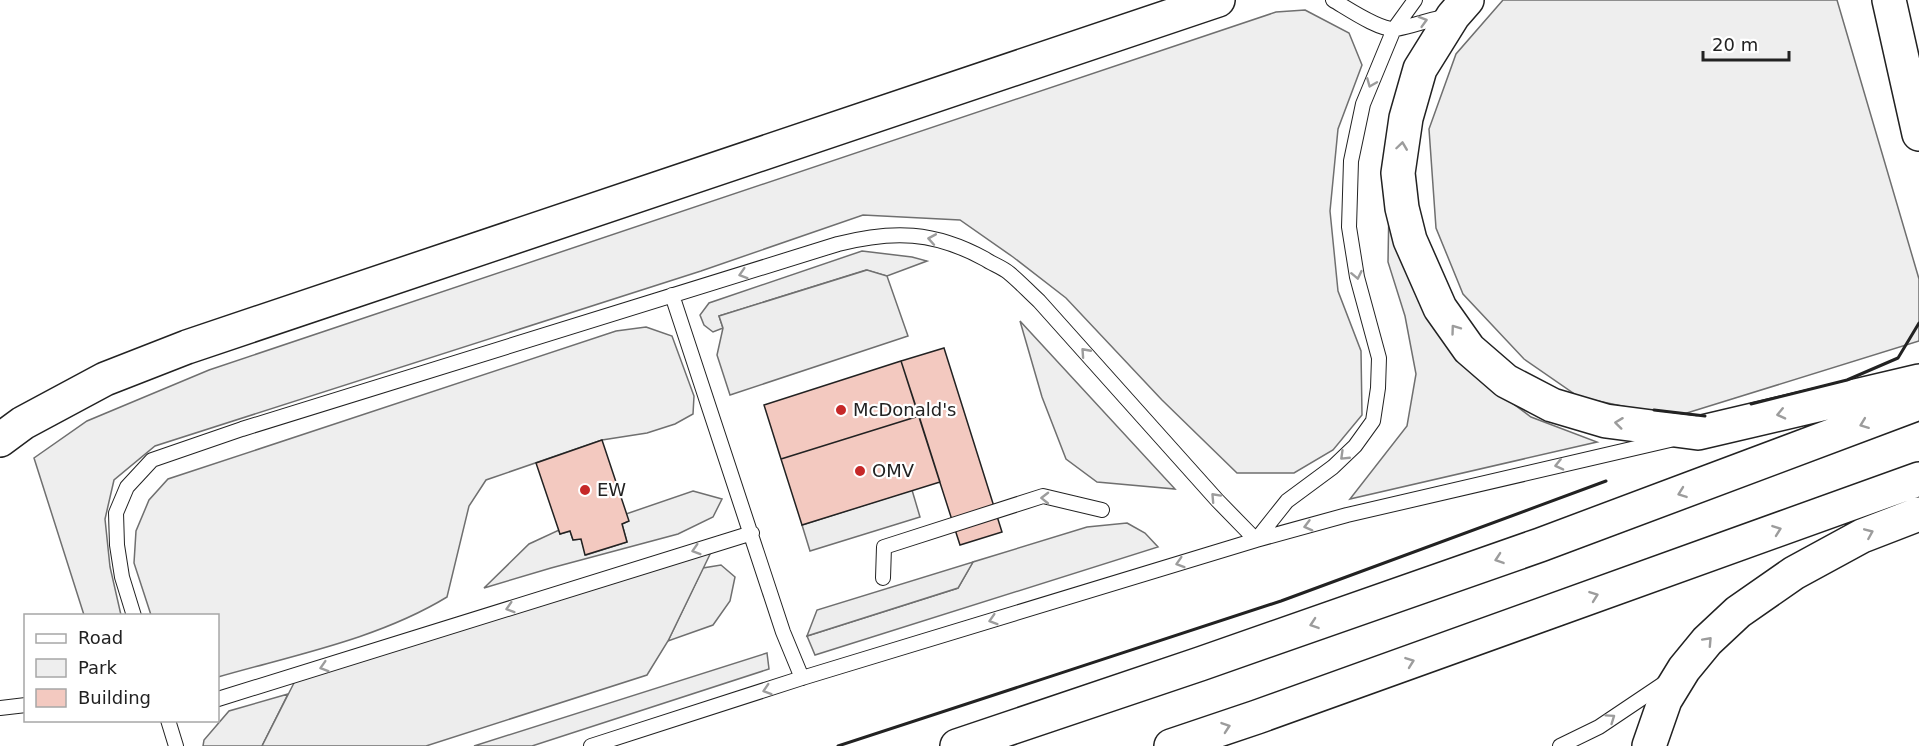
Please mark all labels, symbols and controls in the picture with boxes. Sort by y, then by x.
one-way arrow [1417,16,1428,28]
scale bar [1703,24,1788,62]
text: 20 m [1712,34,1758,55]
one-way arrow [1366,77,1378,88]
one-way arrow [1395,141,1408,151]
one-way arrow [927,233,937,246]
one-way arrow [738,266,748,279]
one-way arrow [1350,269,1363,279]
one-way arrow [1451,324,1462,335]
one-way arrow [1081,348,1092,359]
place label: McDonald's [853,399,957,420]
marker: McDonald's [834,403,848,417]
one-way arrow [1776,407,1786,420]
one-way arrow [1614,417,1624,430]
one-way arrow [1859,417,1870,429]
one-way arrow [1341,449,1351,460]
one-way arrow [1554,458,1564,471]
place label: OMV [872,460,915,481]
marker: OMV [853,464,867,478]
place label: EW [597,479,626,500]
marker: EW [578,483,592,497]
one-way arrow [1677,485,1688,498]
one-way arrow [1041,492,1050,505]
one-way arrow [1211,494,1222,504]
one-way arrow [1303,518,1313,531]
one-way arrow [1771,525,1782,538]
one-way arrow [1862,528,1873,540]
one-way arrow [691,543,702,555]
one-way arrow [1494,552,1504,565]
one-way arrow [1175,556,1186,568]
one-way arrow [1588,590,1599,603]
one-way arrow [505,601,516,614]
one-way arrow [988,613,999,625]
legend [24,614,219,722]
one-way arrow [1310,616,1320,629]
text: Road [78,627,123,648]
one-way arrow [1701,638,1712,648]
one-way arrow [1404,656,1415,669]
text: Park [78,657,117,678]
one-way arrow [319,659,330,672]
one-way arrow [762,682,773,695]
text: Building [78,687,151,708]
one-way arrow [1605,714,1616,725]
one-way arrow [1221,722,1231,735]

